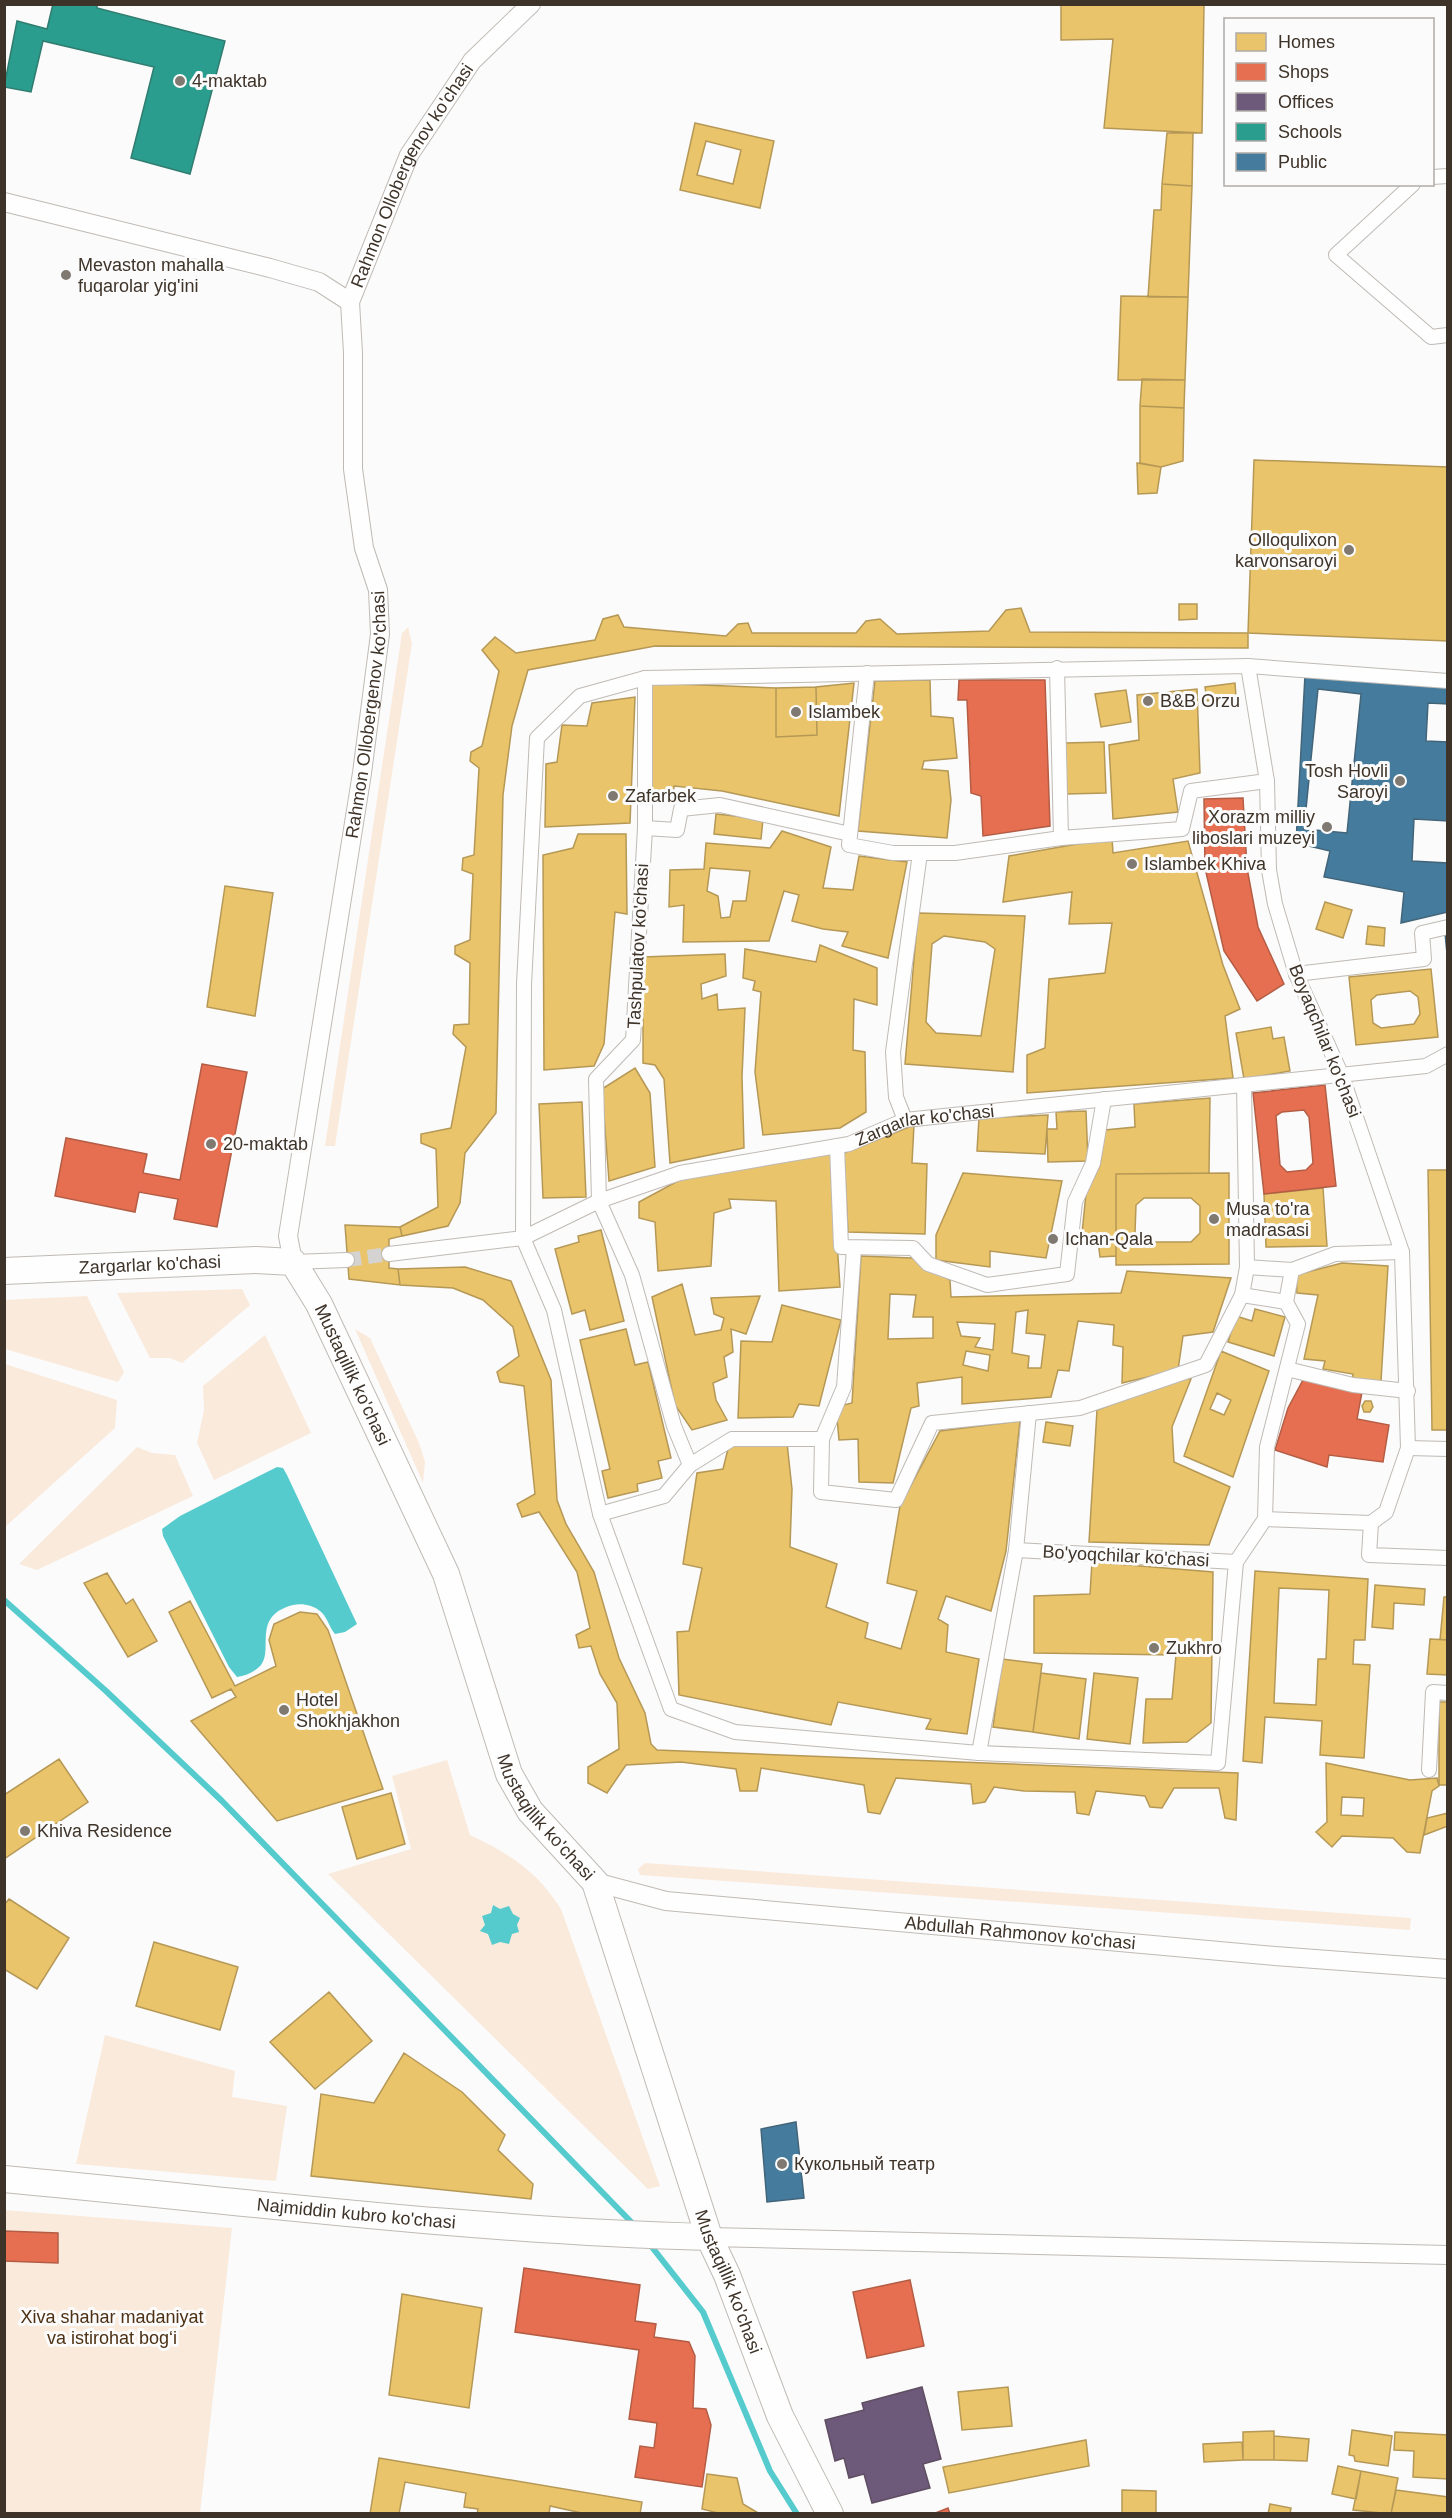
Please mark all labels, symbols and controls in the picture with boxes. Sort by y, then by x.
legend [1224,18,1434,186]
text: Homes [1278,32,1335,52]
street label: Rahmon Ollobergenov ko'chasi [347,60,477,290]
text: Shops [1278,62,1329,82]
place label: 4-maktab [192,71,267,91]
marker: 4-maktab [173,74,187,88]
text: Offices [1278,92,1334,112]
text: Schools [1278,122,1342,142]
text: Public [1278,152,1327,172]
place label: Mevaston mahalla fuqarolar yig'ini [78,255,225,296]
marker: Mevaston mahalla fuqarolar yig'ini [59,268,73,282]
place label: Olloqulixon karvonsaroyi [1235,530,1337,571]
marker: Olloqulixon karvonsaroyi [1342,543,1356,557]
street label: Rahmon Ollobergenov ko'chasi [342,590,390,840]
place label: B&B Orzu [1160,691,1240,711]
marker: B&B Orzu [1141,694,1155,708]
place label: Islambek [808,702,881,722]
marker: Islambek [789,705,803,719]
place label: Tosh Hovli Saroyi [1305,761,1388,802]
marker: Tosh Hovli Saroyi [1393,774,1407,788]
place label: Zafarbek [625,786,697,806]
marker: Zafarbek [606,789,620,803]
place label: Xorazm milliy liboslari muzeyi [1192,807,1315,848]
marker: Xorazm milliy liboslari muzeyi [1320,820,1334,834]
place label: Islambek Khiva [1144,854,1267,874]
marker: Islambek Khiva [1125,857,1139,871]
street label: Tashpulatov ko'chasi [624,863,652,1029]
street label: Boyaqchilar ko'chasi [1285,961,1365,1121]
street label: Zargarlar ko'chasi [852,1101,995,1150]
place label: 20-maktab [223,1134,308,1154]
marker: 20-maktab [204,1137,218,1151]
place label: Musa to'ra madrasasi [1226,1199,1310,1240]
marker: Musa to'ra madrasasi [1207,1212,1221,1226]
place label: Ichan-Qala [1065,1229,1154,1249]
marker: Ichan-Qala [1046,1232,1060,1246]
street label: Zargarlar ko'chasi [78,1252,222,1278]
street label: Mustaqillik ko'chasi [311,1301,394,1449]
street label: Bo'yoqchilar ko'chasi [1042,1542,1210,1570]
place label: Zukhro [1166,1638,1222,1658]
marker: Zukhro [1147,1641,1161,1655]
place label: Hotel Shokhjakhon [296,1690,400,1731]
marker: Hotel Shokhjakhon [277,1703,291,1717]
street label: Mustaqillik ko'chasi [493,1751,598,1884]
place label: Khiva Residence [37,1821,172,1841]
marker: Khiva Residence [18,1824,32,1838]
street label: Abdullah Rahmonov ko'chasi [904,1913,1136,1953]
place label: Кукольный театр [794,2154,935,2174]
marker: Кукольный театр [775,2157,789,2171]
street label: Najmiddin kubro ko'chasi [256,2194,457,2233]
street label: Mustaqillik ko'chasi [691,2207,766,2357]
park label: Xiva shahar madaniyat va istirohat bogʻi [20,2307,204,2348]

